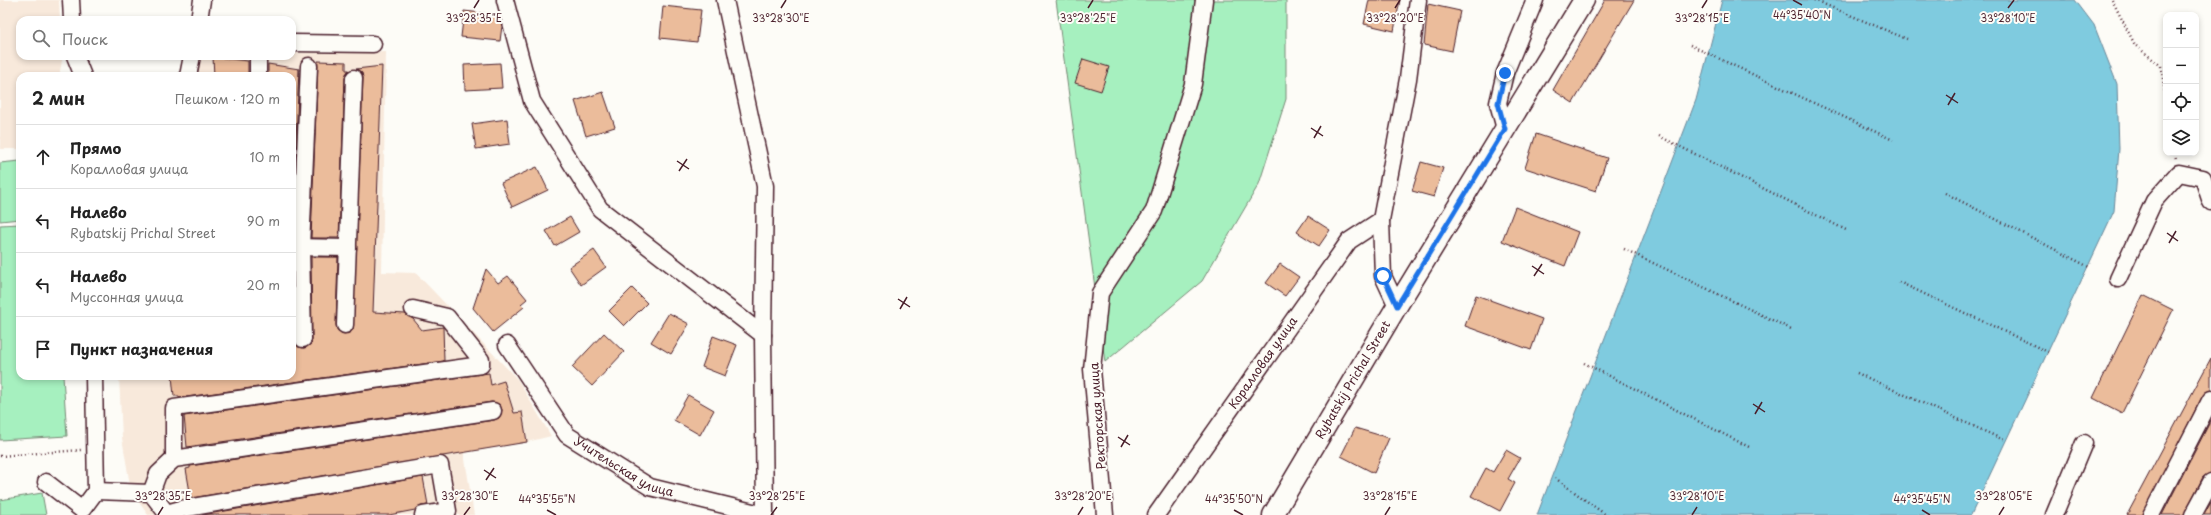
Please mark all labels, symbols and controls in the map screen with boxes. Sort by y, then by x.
text: 44°35'40"N [1773,7,1831,22]
text: 33°28'35"E [446,10,502,25]
text: 33°28'30"E [752,10,810,25]
text: 33°28'25"E [1060,10,1116,25]
text: 33°28'20"E [1366,10,1424,25]
text: 33°28'15"E [1675,10,1729,25]
text: 33°28'10"E [1980,10,2036,25]
map controls [2163,12,2199,156]
button: + [2163,12,2199,48]
search box [16,16,296,60]
icon: search [30,27,52,49]
text: Поиск [62,27,108,50]
button: − [2163,48,2199,84]
route end [1496,64,1514,82]
button: locate [2163,84,2199,120]
text: 2 мин [32,85,85,111]
text: Пешком · 120 m [175,89,280,108]
button: layers [2163,120,2199,156]
text: Прямо [70,136,121,159]
icon: ahead [32,146,54,168]
text: 10 m [250,147,280,166]
text: Коралловая улица [70,159,188,178]
text: Налево [70,200,127,223]
icon: left [32,210,54,232]
text: 90 m [247,211,280,230]
text: Rybatskij Prichal Street [70,223,216,242]
text: Налево [70,264,127,287]
route start [1374,267,1392,285]
icon: left [32,274,54,296]
text: 20 m [246,275,280,294]
text: Муссонная улица [70,287,183,306]
street label: Коралловая улица [1223,312,1301,412]
street label: Rybatskij Prichal Street [1310,317,1394,442]
text: Пункт назначения [70,337,213,360]
icon: arrive [32,338,54,360]
street label: Ректорская улица [1084,362,1110,470]
street label: Учительская улица [571,432,676,501]
text: 33°28'35"E [135,488,191,503]
text: 33°28'30"E [441,488,499,503]
text: 33°28'25"E [749,488,805,503]
text: 33°28'20"E [1054,488,1112,503]
text: 33°28'15"E [1363,488,1417,503]
text: 33°28'10"E [1669,488,1725,503]
text: 33°28'05"E [1976,488,2032,503]
text: 44°35'55"N [518,491,576,506]
text: 44°35'50"N [1205,491,1263,506]
text: 44°35'45"N [1893,491,1951,506]

